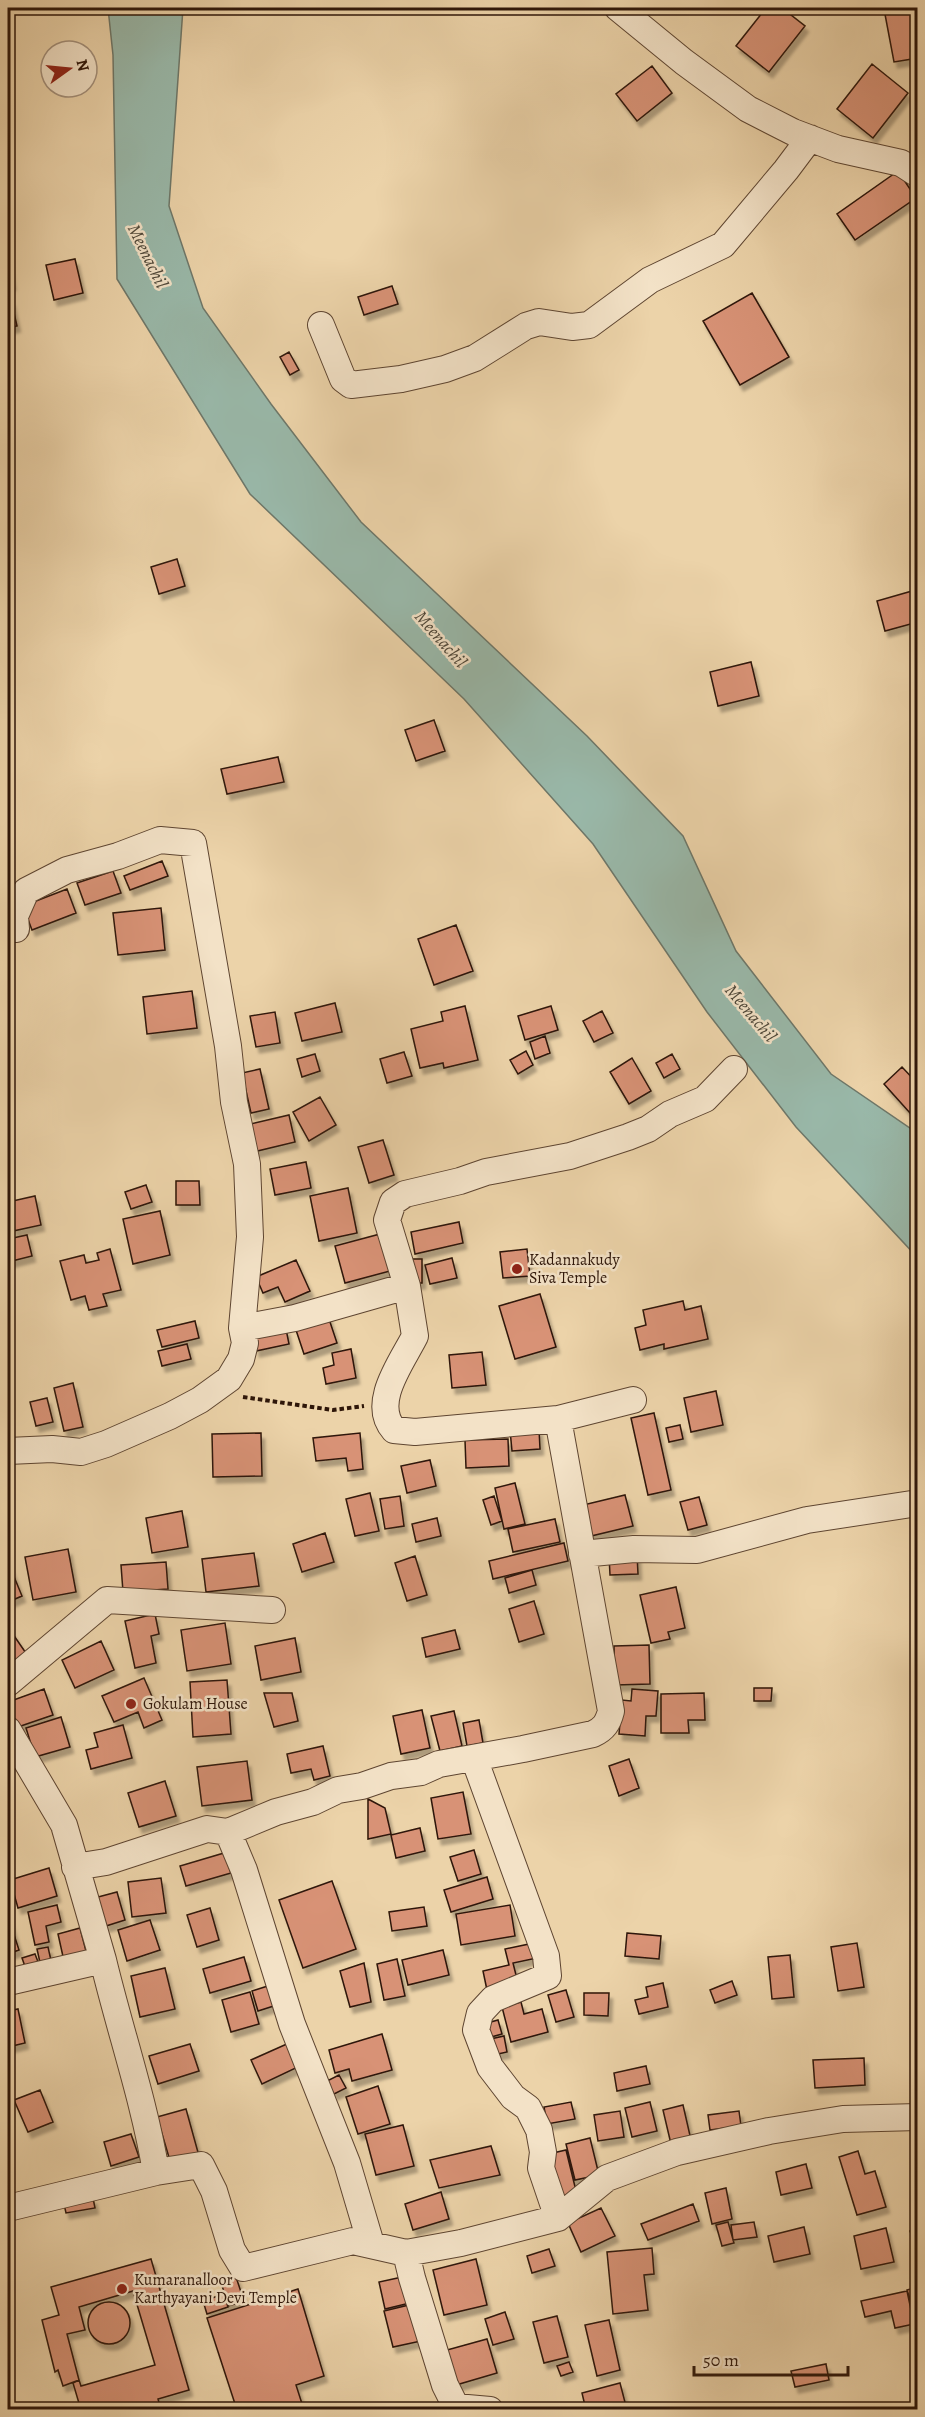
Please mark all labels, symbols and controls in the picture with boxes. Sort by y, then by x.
north arrow [39,39,99,99]
text: N [70,57,95,74]
water label: Meenachil [122,220,174,293]
water label: Meenachil [409,605,473,673]
water label: Meenachil [720,979,783,1047]
place label: Kadannakudy Siva Temple [529,1249,621,1289]
marker: Kadannakudy Siva Temple [510,1262,524,1276]
place label: Gokulam House [143,1693,248,1715]
marker: Gokulam House [124,1697,138,1711]
place label: Kumaranalloor Karthyayani Devi Temple [134,2269,297,2309]
marker: Kumaranalloor Karthyayani Devi Temple [115,2282,129,2296]
scale bar [694,2339,848,2377]
text: 50 m [703,2348,739,2372]

